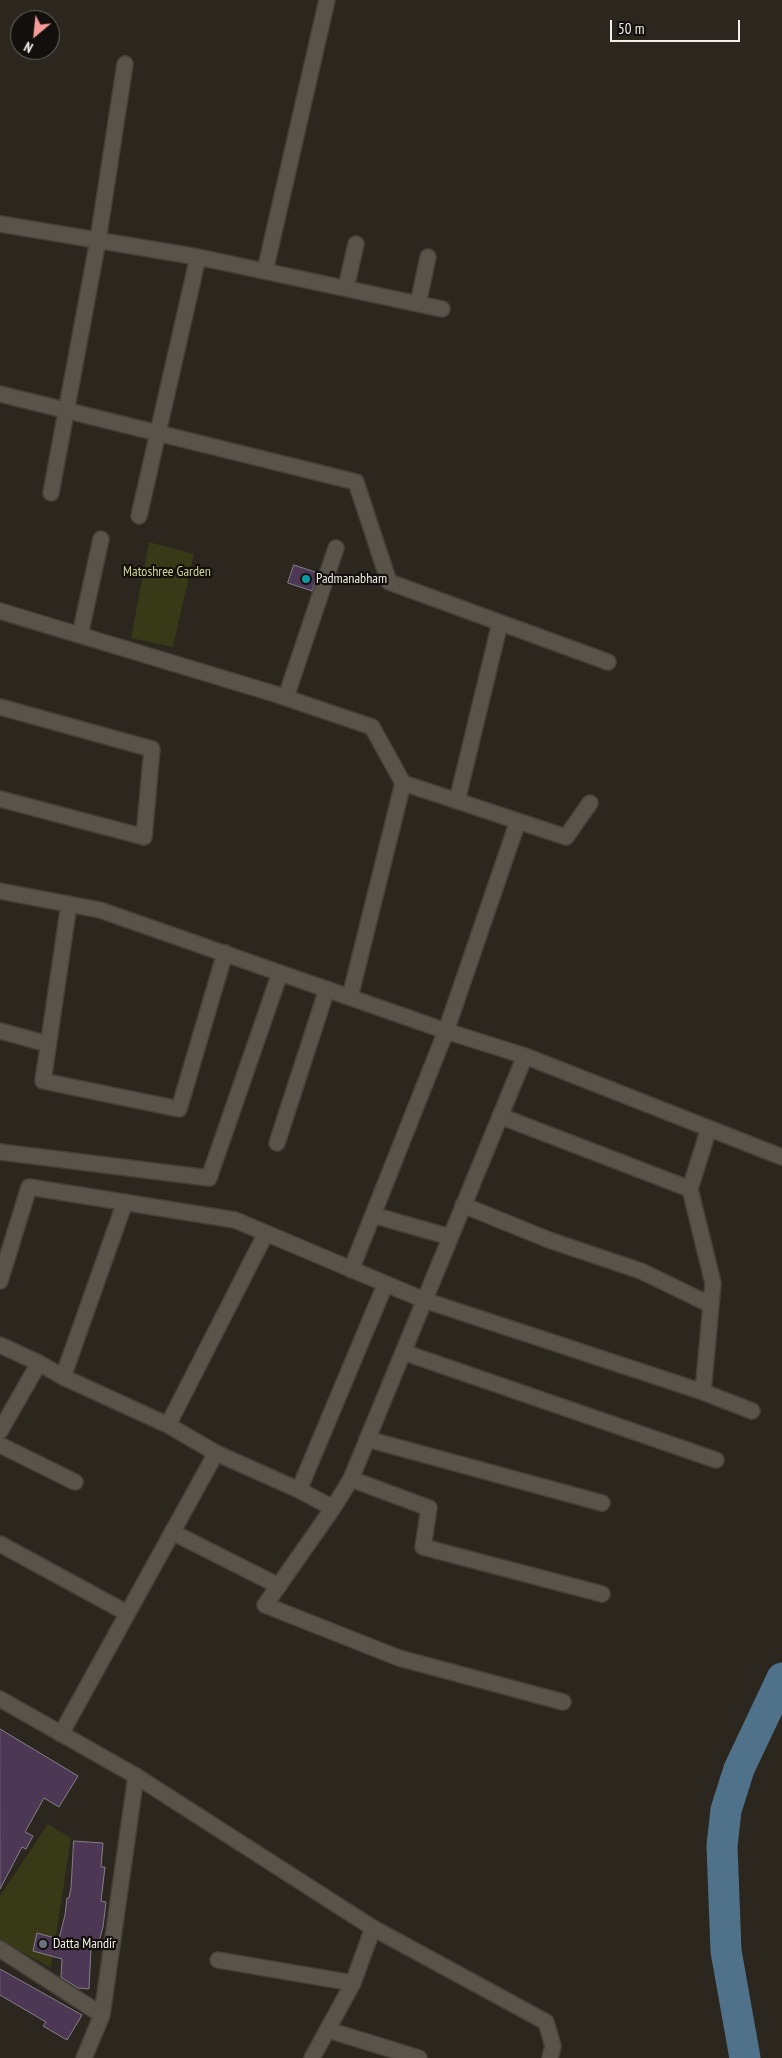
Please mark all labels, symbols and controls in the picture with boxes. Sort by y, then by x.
north arrow [10,10,60,60]
scale bar [612,10,742,42]
text: 50 m [618,19,644,38]
text: N [21,38,36,57]
park label: Matoshree Garden [123,564,211,580]
place label: Padmanabham [316,571,387,587]
marker: Padmanabham [300,573,312,585]
place label: Datta Mandir [53,1936,116,1952]
marker: Datta Mandir [37,1938,49,1950]

